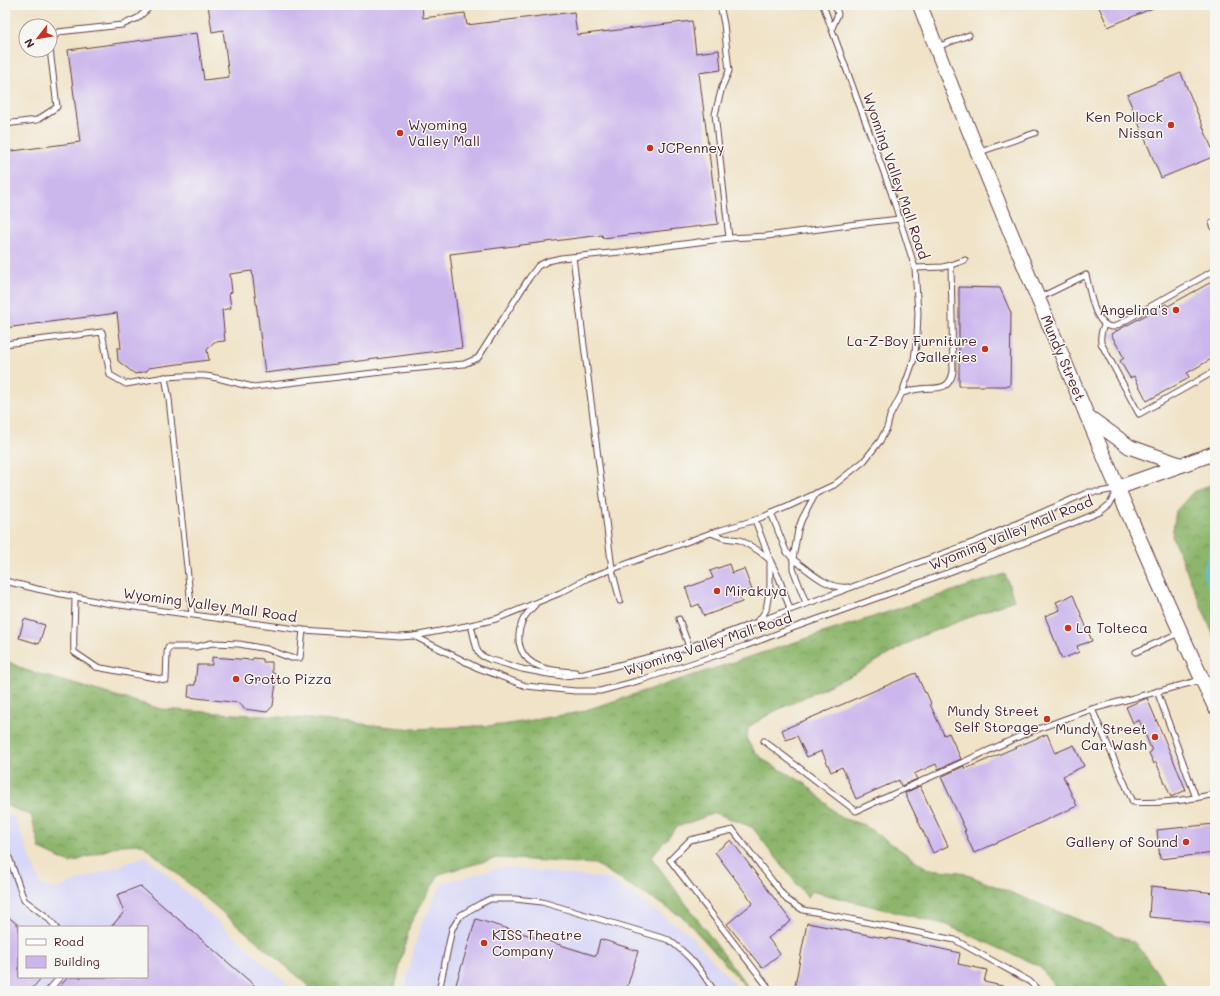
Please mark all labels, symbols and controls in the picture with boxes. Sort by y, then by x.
north arrow [18,18,58,58]
text: N [20,36,38,51]
street label: Wyoming Valley Mall Road [859,90,934,262]
place label: Ken Pollock Nissan [1086,107,1163,142]
place label: Wyoming Valley Mall [408,115,480,150]
marker: Ken Pollock Nissan [1166,120,1176,130]
marker: Wyoming Valley Mall [395,128,405,138]
place label: JCPenney [658,138,724,157]
marker: JCPenney [645,143,655,153]
place label: Angelina's [1100,300,1168,319]
marker: Angelina's [1171,305,1181,315]
street label: Mundy Street [1037,312,1090,404]
place label: La-Z-Boy Furniture Galleries [847,331,977,366]
marker: La-Z-Boy Furniture Galleries [980,344,990,354]
street label: Wyoming Valley Mall Road [926,491,1096,574]
place label: Mirakuya [725,581,787,600]
street label: Wyoming Valley Mall Road [122,583,298,626]
marker: Mirakuya [712,586,722,596]
street label: Wyoming Valley Mall Road [622,607,794,680]
place label: La Tolteca [1076,618,1148,637]
marker: La Tolteca [1063,623,1073,633]
place label: Grotto Pizza [244,669,332,688]
marker: Grotto Pizza [231,674,241,684]
place label: Mundy Street Self Storage [947,701,1039,736]
marker: Mundy Street Self Storage [1042,714,1052,724]
place label: Mundy Street Car Wash [1055,719,1147,754]
marker: Mundy Street Car Wash [1150,732,1160,742]
place label: Gallery of Sound [1066,832,1178,851]
marker: Gallery of Sound [1181,837,1191,847]
place label: KISS Theatre Company [492,925,582,960]
legend [18,926,148,978]
text: Road [54,933,84,949]
marker: KISS Theatre Company [479,938,489,948]
text: Building [54,953,100,969]

